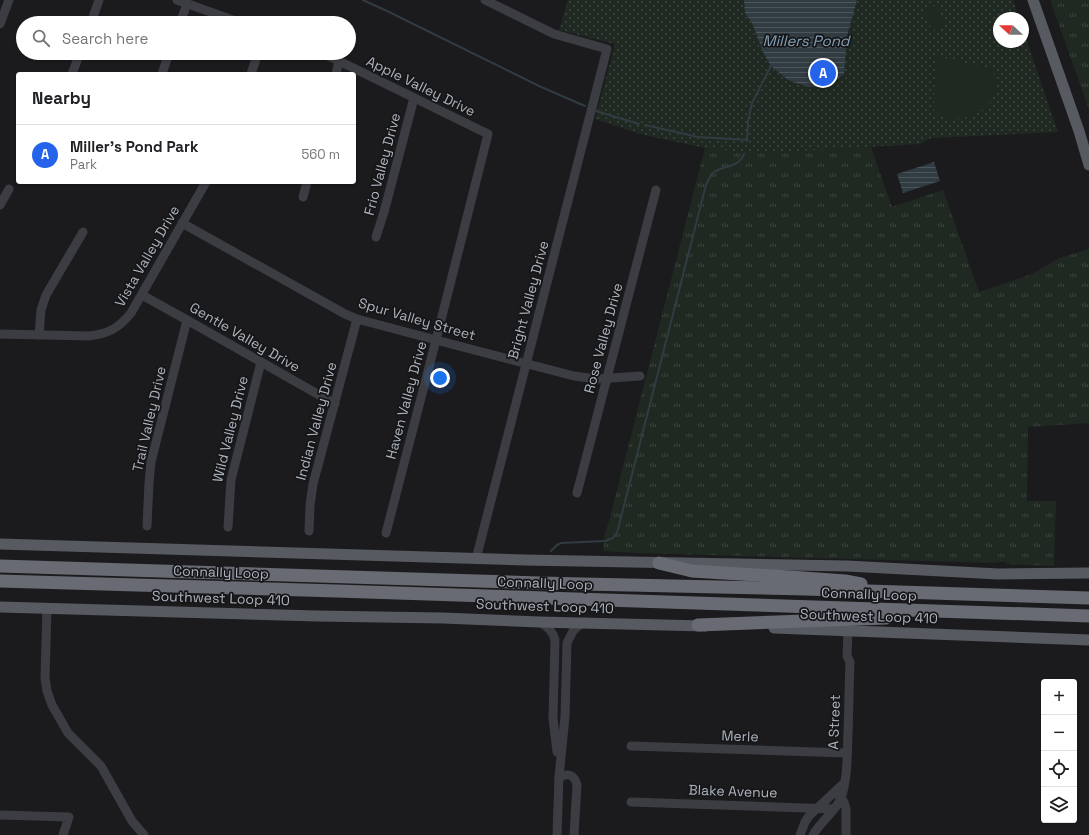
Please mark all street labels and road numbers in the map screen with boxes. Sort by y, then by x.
street label: Apple Valley Drive [364,52,478,120]
street label: Frio Valley Drive [360,111,404,217]
street label: Vista Valley Drive [111,202,183,310]
street label: Bright Valley Drive [503,239,553,361]
street label: Rose Valley Drive [580,281,626,395]
street label: Spur Valley Street [356,294,478,344]
street label: Gentle Valley Drive [187,298,303,376]
street label: Haven Valley Drive [382,339,430,461]
street label: Indian Valley Drive [292,360,340,482]
street label: Trail Valley Drive [128,365,170,473]
street label: Wild Valley Drive [208,374,252,484]
street label: Connally Loop [173,561,269,583]
street label: Connally Loop [497,572,593,594]
street label: Connally Loop [821,583,917,605]
street label: Southwest Loop 410 [152,587,290,609]
street label: Southwest Loop 410 [476,595,614,617]
street label: Southwest Loop 410 [800,605,938,627]
street label: A Street [824,694,844,750]
street label: Merle [721,726,759,746]
street label: Blake Avenue [688,780,778,802]

